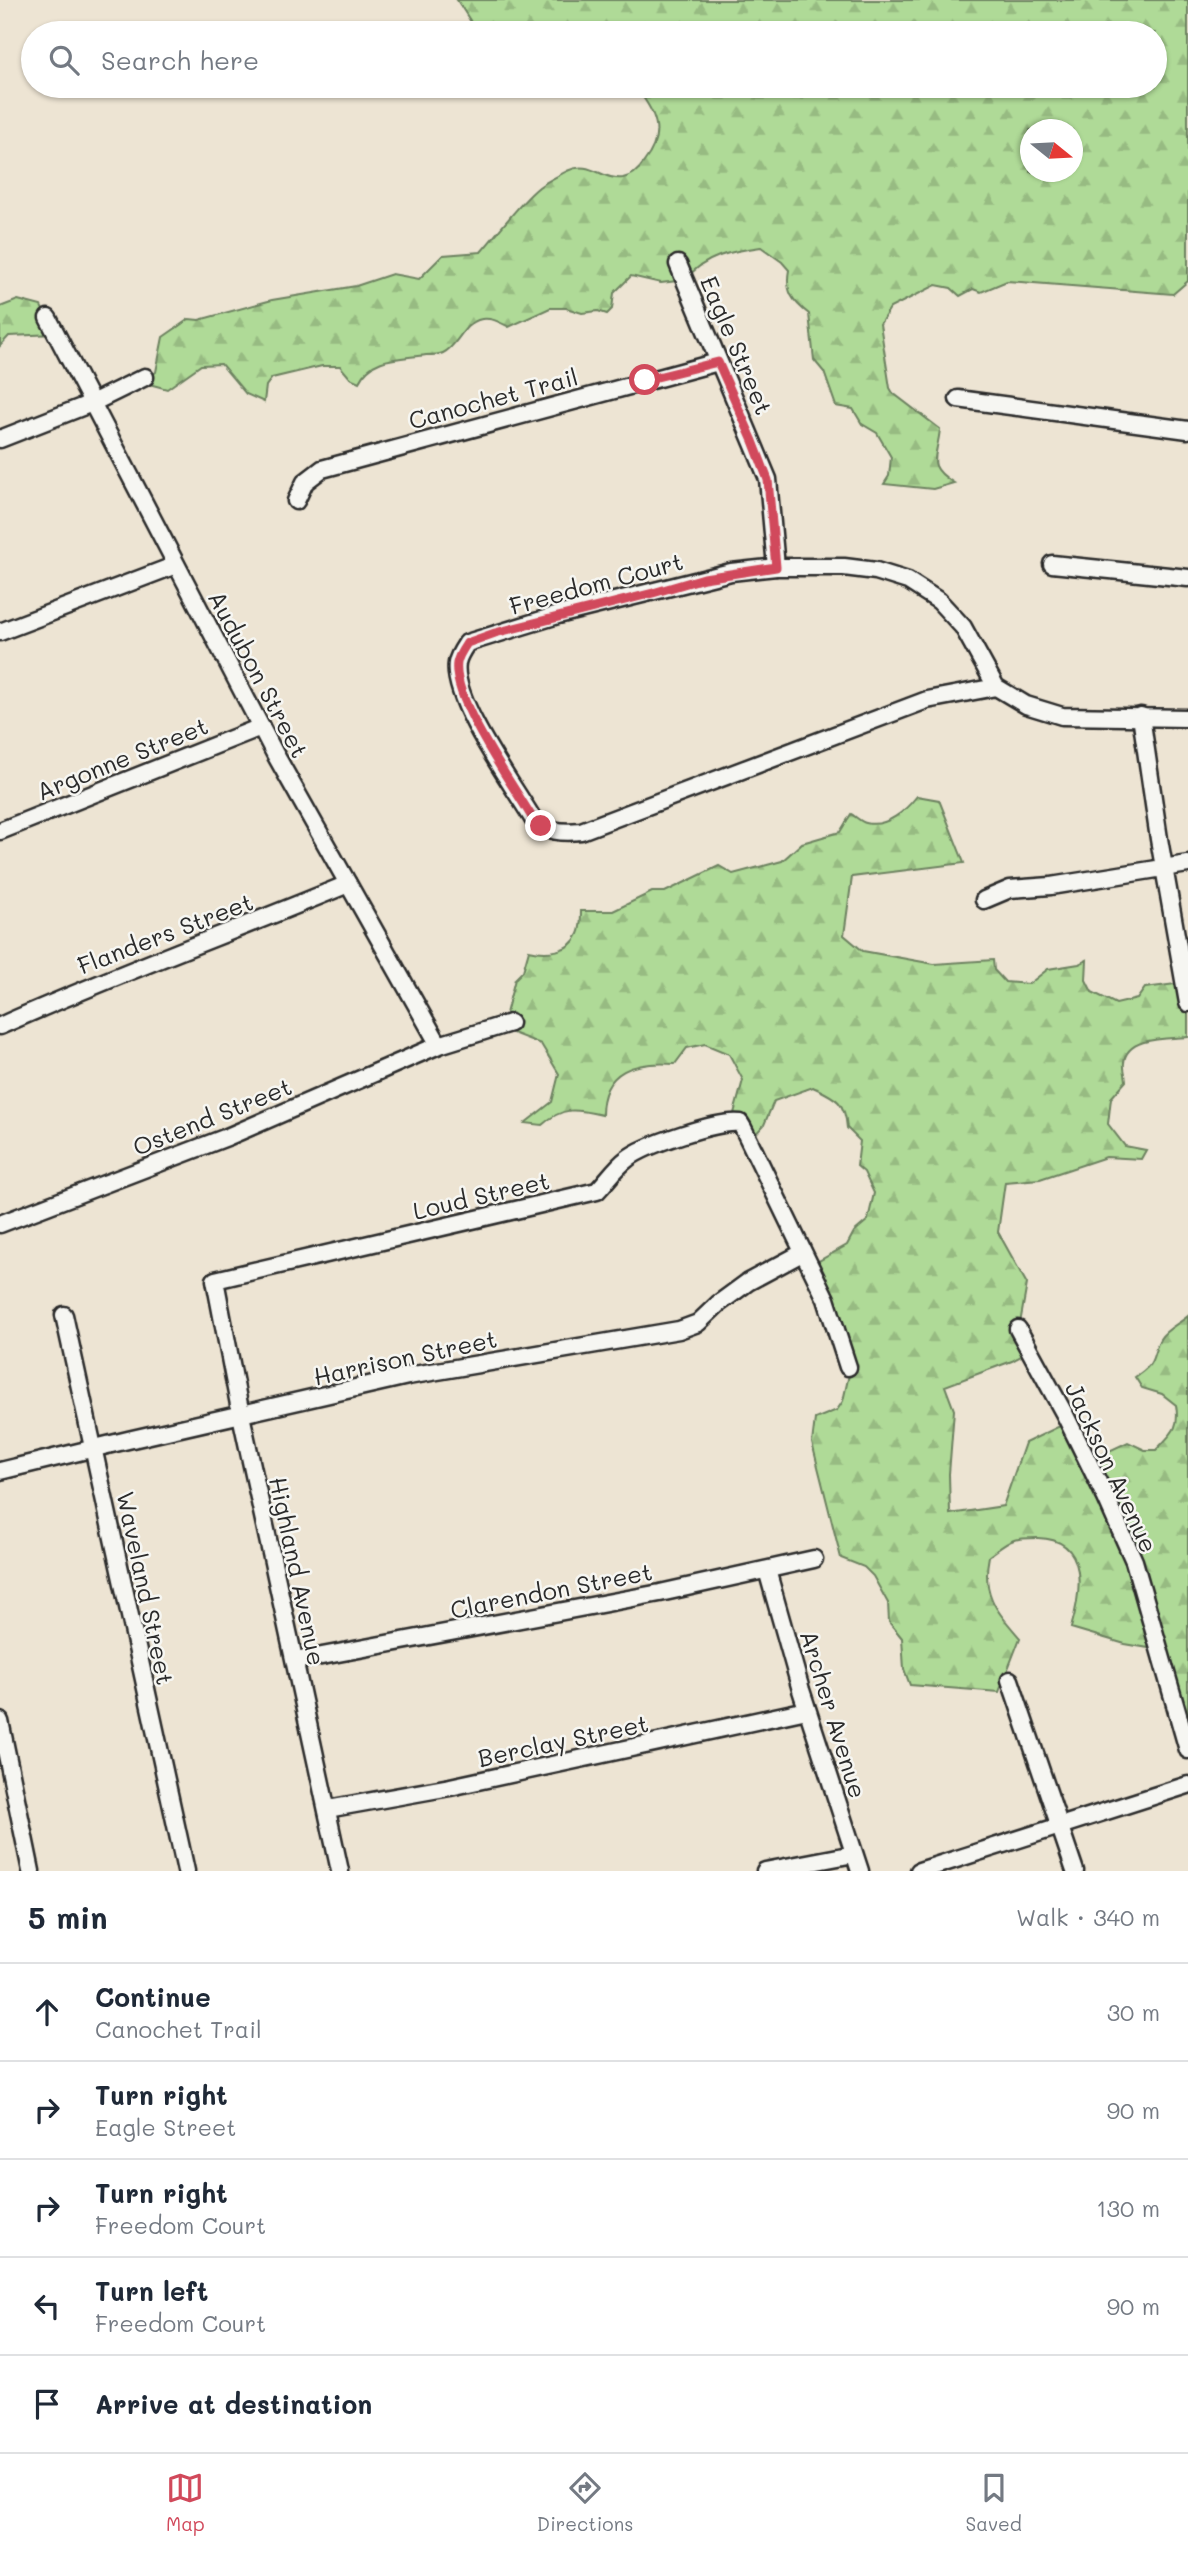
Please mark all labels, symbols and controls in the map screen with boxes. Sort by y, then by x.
search box [21,21,1167,98]
icon: search [45,41,83,79]
text: Search here [101,43,259,77]
north arrow [1020,119,1083,182]
street label: Eagle Street [694,271,780,419]
street label: Canochet Trail [405,360,581,436]
route start [629,364,660,395]
street label: Freedom Court [506,545,686,621]
street label: Audubon Street [202,585,316,763]
street label: Argonne Street [32,709,212,807]
route end [525,810,556,841]
street label: Flanders Street [73,885,257,981]
street label: Ostend Street [128,1070,296,1162]
street label: Loud Street [410,1164,552,1226]
street label: Harrison Street [310,1322,500,1392]
street label: Jackson Avenue [1059,1377,1165,1557]
street label: Highland Avenue [263,1474,333,1668]
street label: Waveland Street [110,1488,182,1688]
street label: Clarendon Street [447,1555,655,1625]
street label: Archer Avenue [794,1626,874,1802]
street label: Berclay Street [475,1707,651,1773]
text: 5 min [28,1897,108,1937]
text: Walk · 340 m [1016,1902,1160,1932]
text: Continue [95,1980,211,2014]
icon: ahead [28,1993,66,2031]
text: 30 m [1107,1997,1160,2027]
text: Canochet Trail [95,2014,262,2044]
text: Turn right [95,2078,228,2112]
icon: right [28,2091,66,2129]
text: 90 m [1107,2095,1160,2125]
text: Eagle Street [95,2112,236,2142]
text: Turn right [95,2176,228,2210]
icon: right [28,2189,66,2227]
text: 130 m [1096,2193,1160,2223]
text: Freedom Court [95,2210,266,2240]
text: Turn left [95,2274,208,2308]
icon: left [28,2287,66,2325]
text: 90 m [1107,2291,1160,2321]
text: Freedom Court [95,2308,266,2338]
icon: arrive [28,2385,66,2423]
text: Arrive at destination [95,2387,372,2421]
tab: Map [166,2469,205,2536]
tab: Directions [537,2469,633,2536]
tab: Saved [966,2469,1022,2536]

